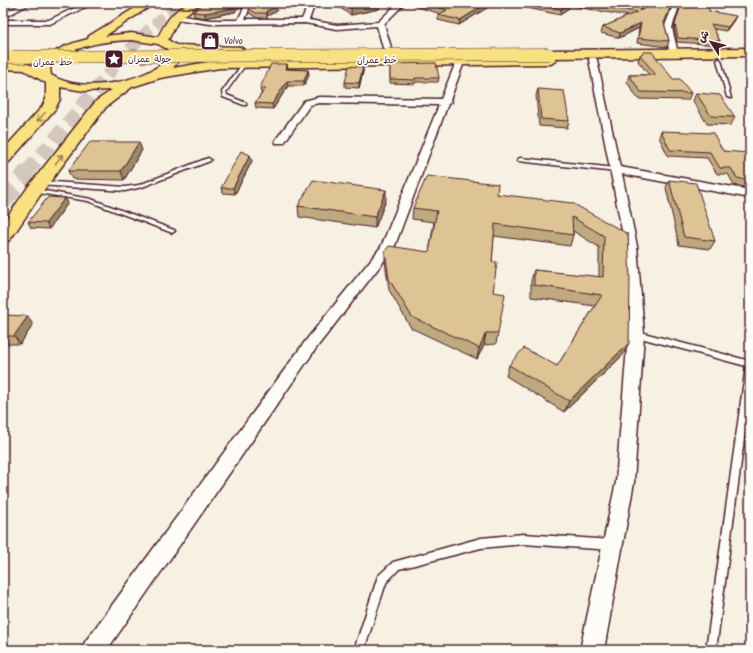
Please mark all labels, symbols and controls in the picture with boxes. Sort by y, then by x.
north arrow [691,22,731,62]
text: ش [693,27,715,47]
shop icon: Volvo [199,30,221,52]
place label: Volvo [224,34,243,49]
place icon: جولة عمران [103,48,125,70]
place label: جولة عمران [128,52,172,67]
street label: خط عمران [357,53,397,68]
street label: خط عمران [33,55,73,70]
one-way arrow [36,112,46,122]
one-way arrow [54,153,63,164]

